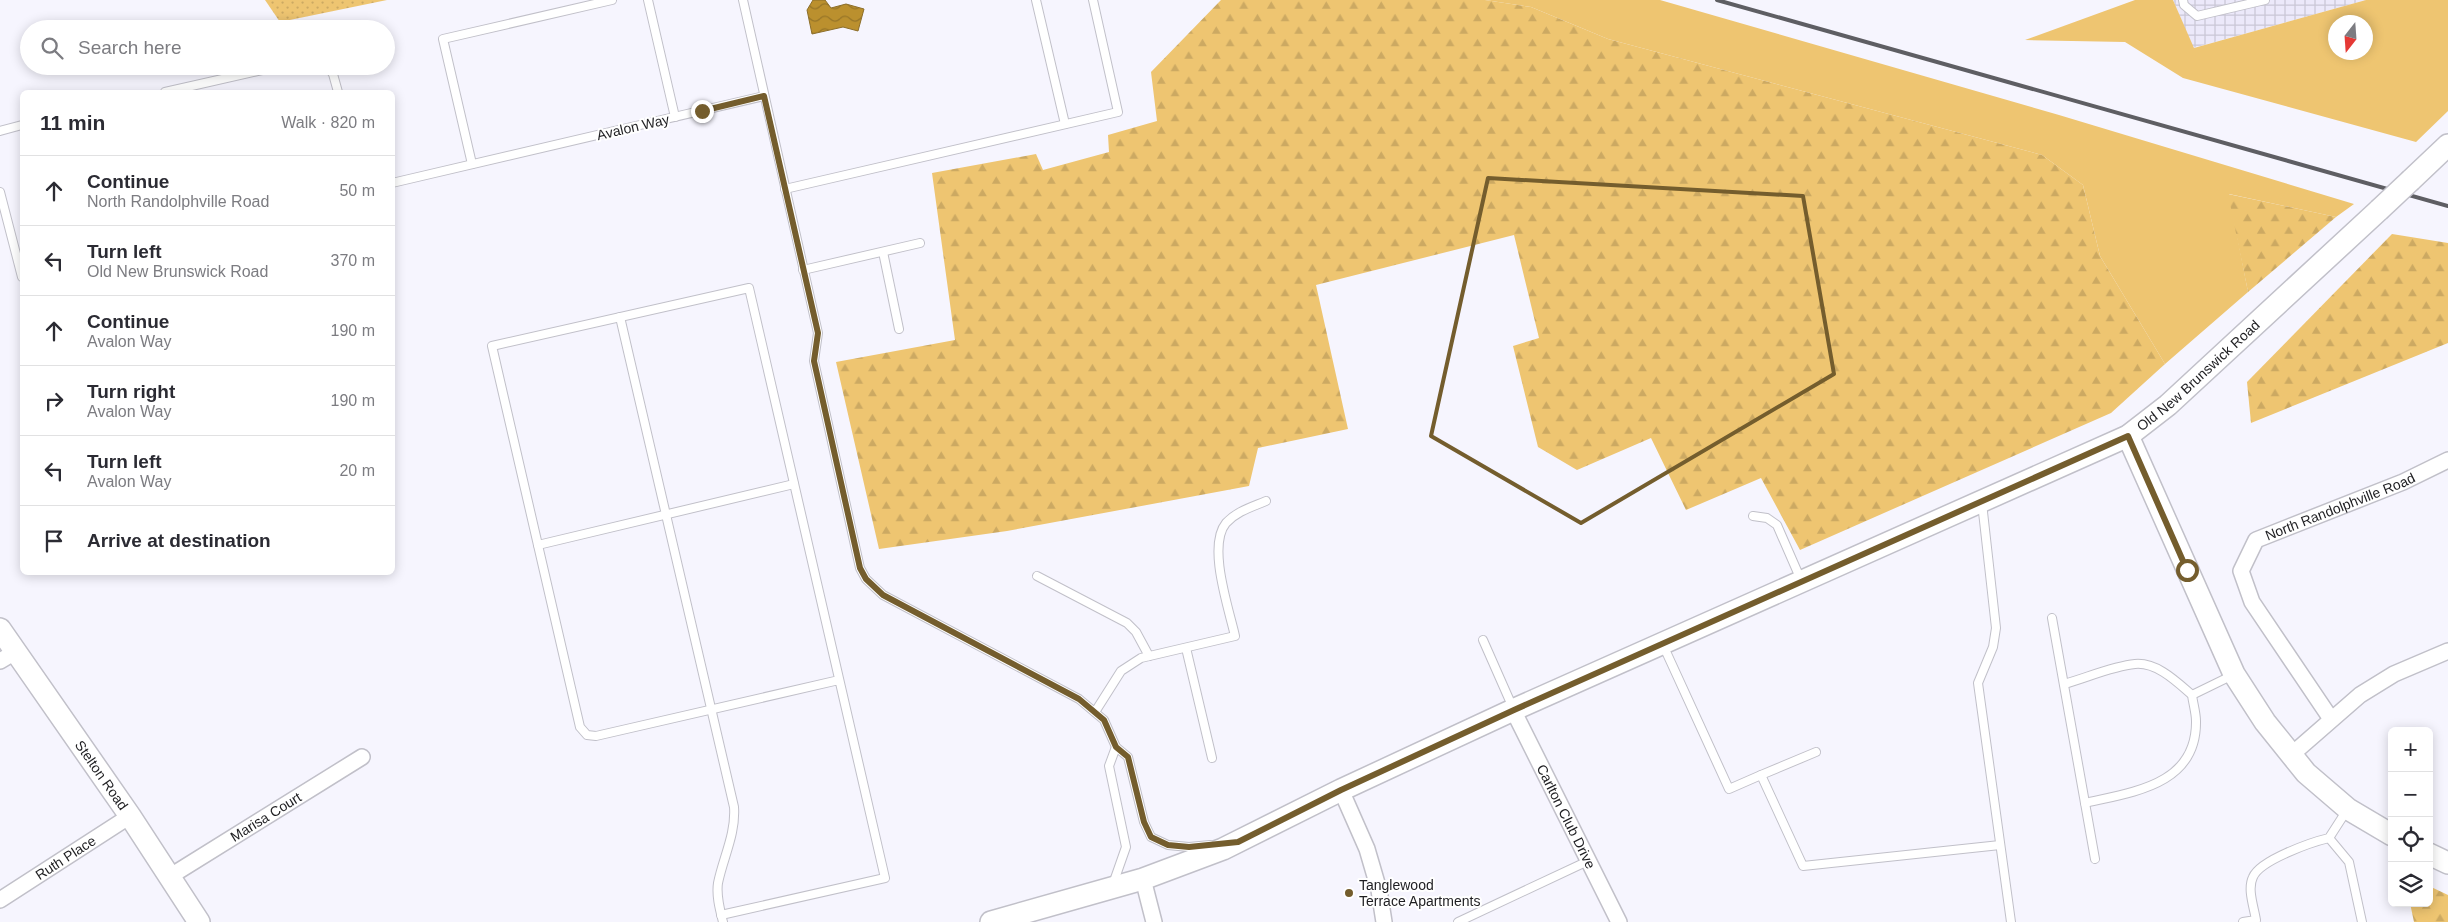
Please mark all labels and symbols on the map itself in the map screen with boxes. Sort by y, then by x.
north arrow [2328,15,2373,60]
route end [691,100,714,123]
street label: Avalon Way [595,111,671,143]
street label: Old New Brunswick Road [2134,317,2263,434]
street label: North Randolphville Road [2263,469,2418,544]
route start [2176,559,2199,582]
street label: Stelton Road [72,737,131,813]
street label: Carlton Club Drive [1533,762,1599,871]
street label: Marisa Court [228,789,304,845]
street label: Ruth Place [32,832,99,883]
place label: Tanglewood Terrace Apartments [1359,877,1480,909]
marker: Tanglewood Terrace Apartments [1343,887,1355,899]

